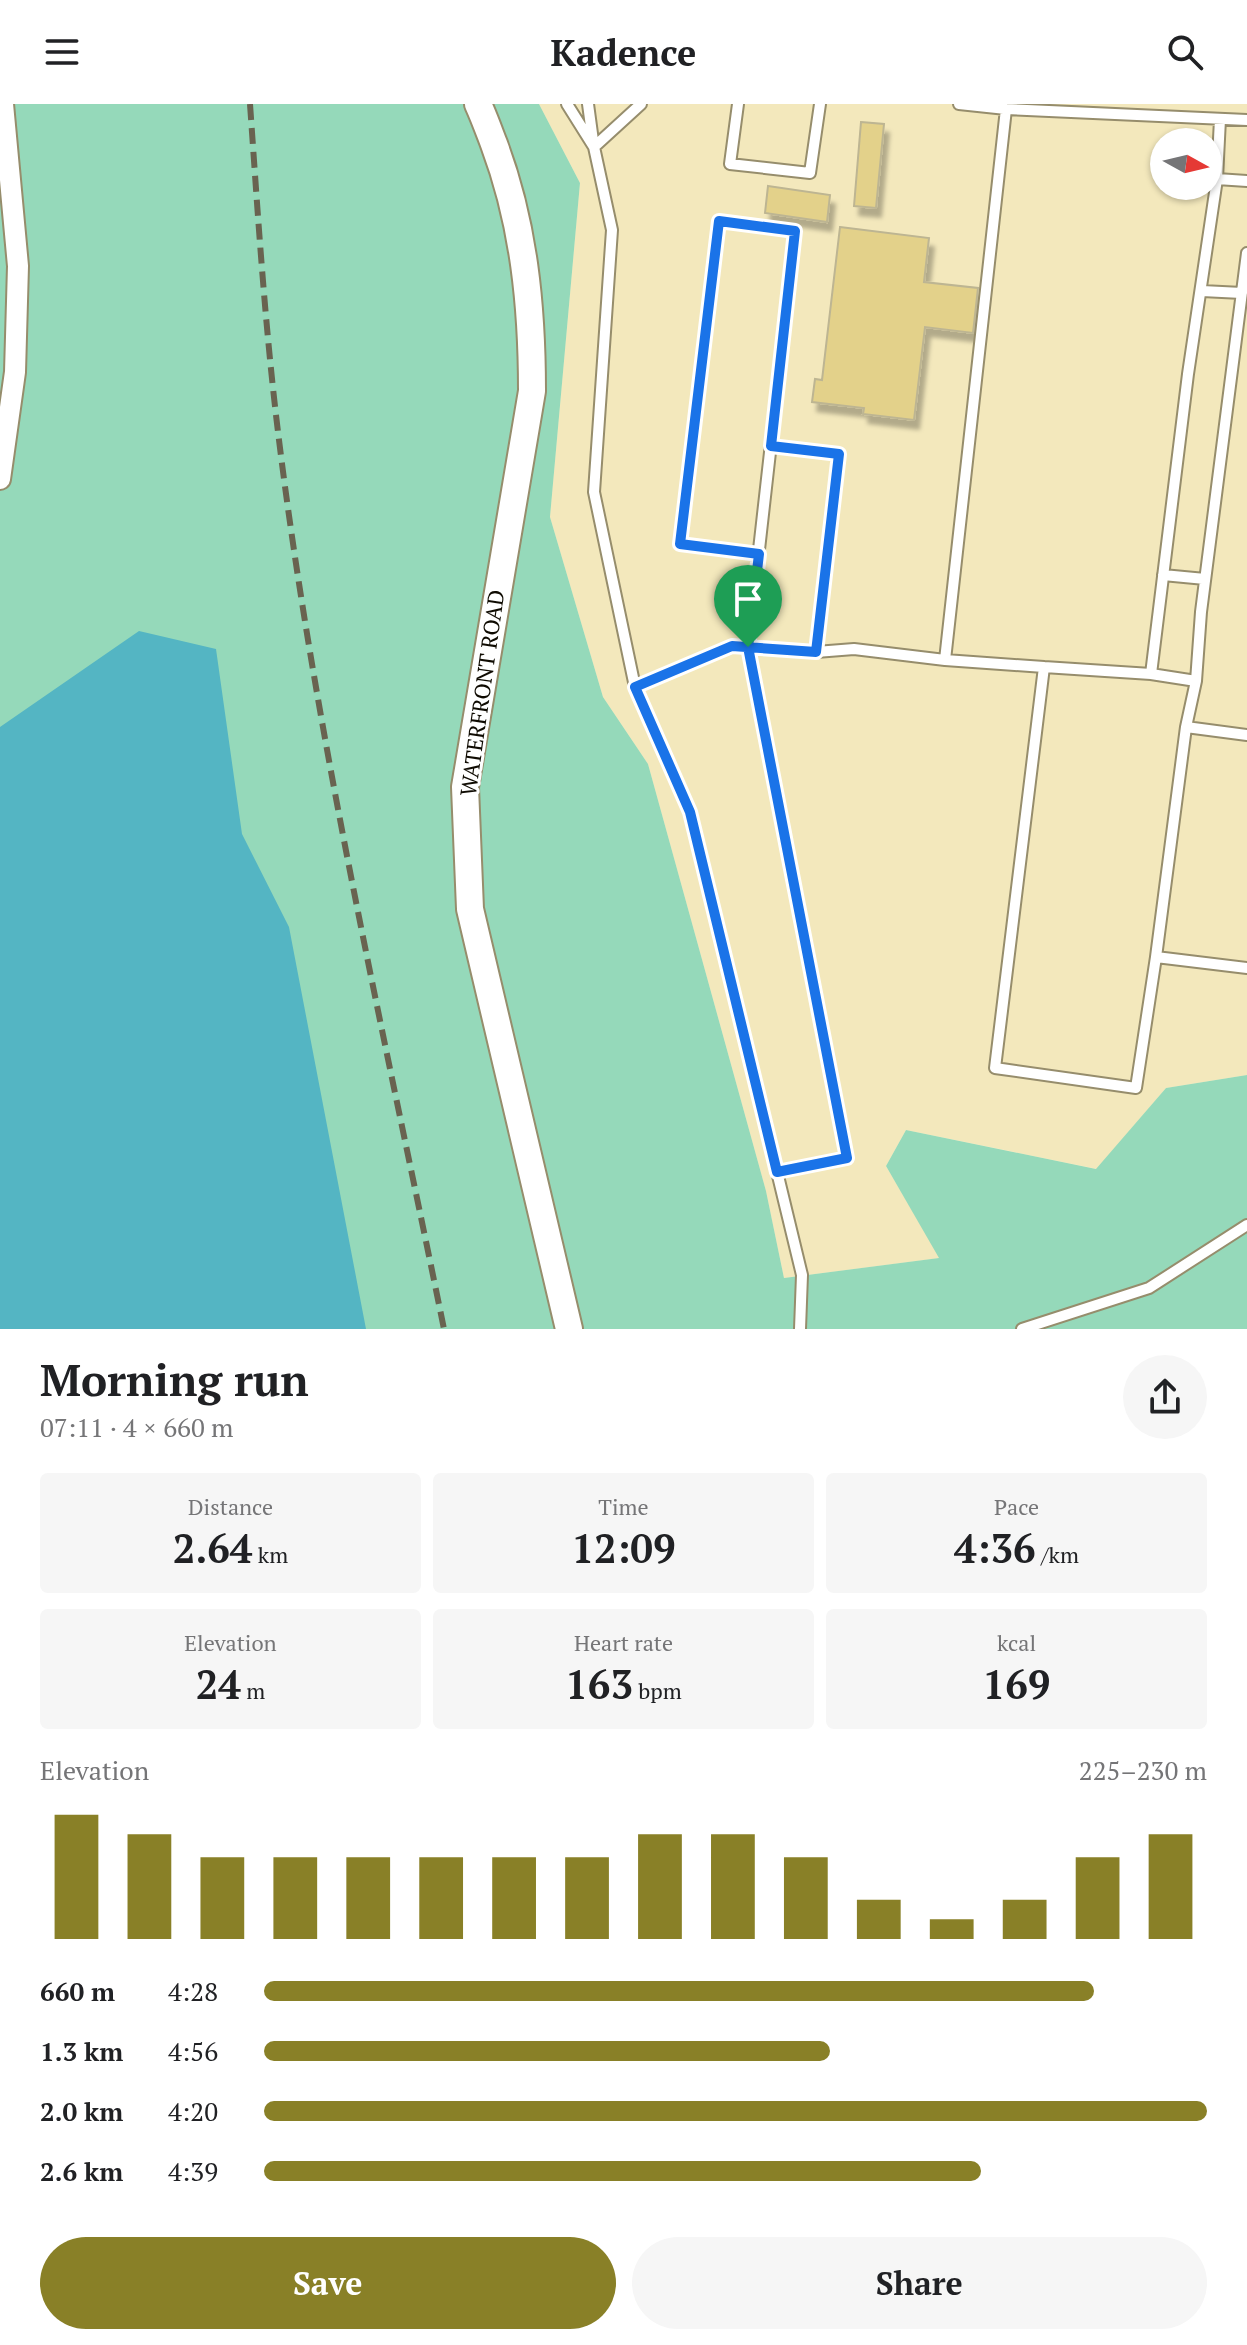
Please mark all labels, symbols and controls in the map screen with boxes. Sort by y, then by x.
text: Kadence [551,29,696,76]
icon: menu [40,30,84,74]
icon: search [1163,30,1207,74]
north arrow [1150,128,1222,200]
map controls [1150,128,1222,200]
pin [714,565,782,647]
icon: arrive [726,577,770,621]
street label: WATERFRONT ROAD [453,588,510,798]
text: Morning run [40,1350,309,1409]
button: share [1123,1355,1207,1439]
text: 07:11 · 4 × 660 m [40,1410,234,1444]
text: Distance [188,1492,273,1521]
text: Time [598,1492,649,1521]
text: Pace [994,1492,1039,1521]
text: 2.64 [173,1521,252,1574]
text: 12:09 [571,1521,676,1574]
text: 4:36 [954,1521,1036,1574]
text: km [252,1540,288,1569]
text: /km [1036,1540,1079,1569]
text: Elevation [184,1628,277,1657]
text: Heart rate [574,1628,673,1657]
text: kcal [997,1628,1036,1657]
text: 24 [196,1657,241,1710]
text: 163 [565,1657,633,1710]
text: 169 [983,1657,1050,1710]
text: m [241,1676,265,1705]
text: bpm [633,1676,682,1705]
text: Elevation [40,1753,149,1787]
text: 225–230 m [1079,1753,1207,1787]
text: 660 m [40,1974,115,2008]
text: 4:28 [168,1974,218,2008]
text: 1.3 km [40,2034,123,2068]
text: 4:56 [168,2034,218,2068]
text: 2.0 km [40,2094,123,2128]
text: 4:20 [168,2094,218,2128]
text: 2.6 km [40,2154,123,2188]
text: 4:39 [168,2154,218,2188]
button: Save [40,2237,616,2329]
button: Share [632,2237,1207,2329]

